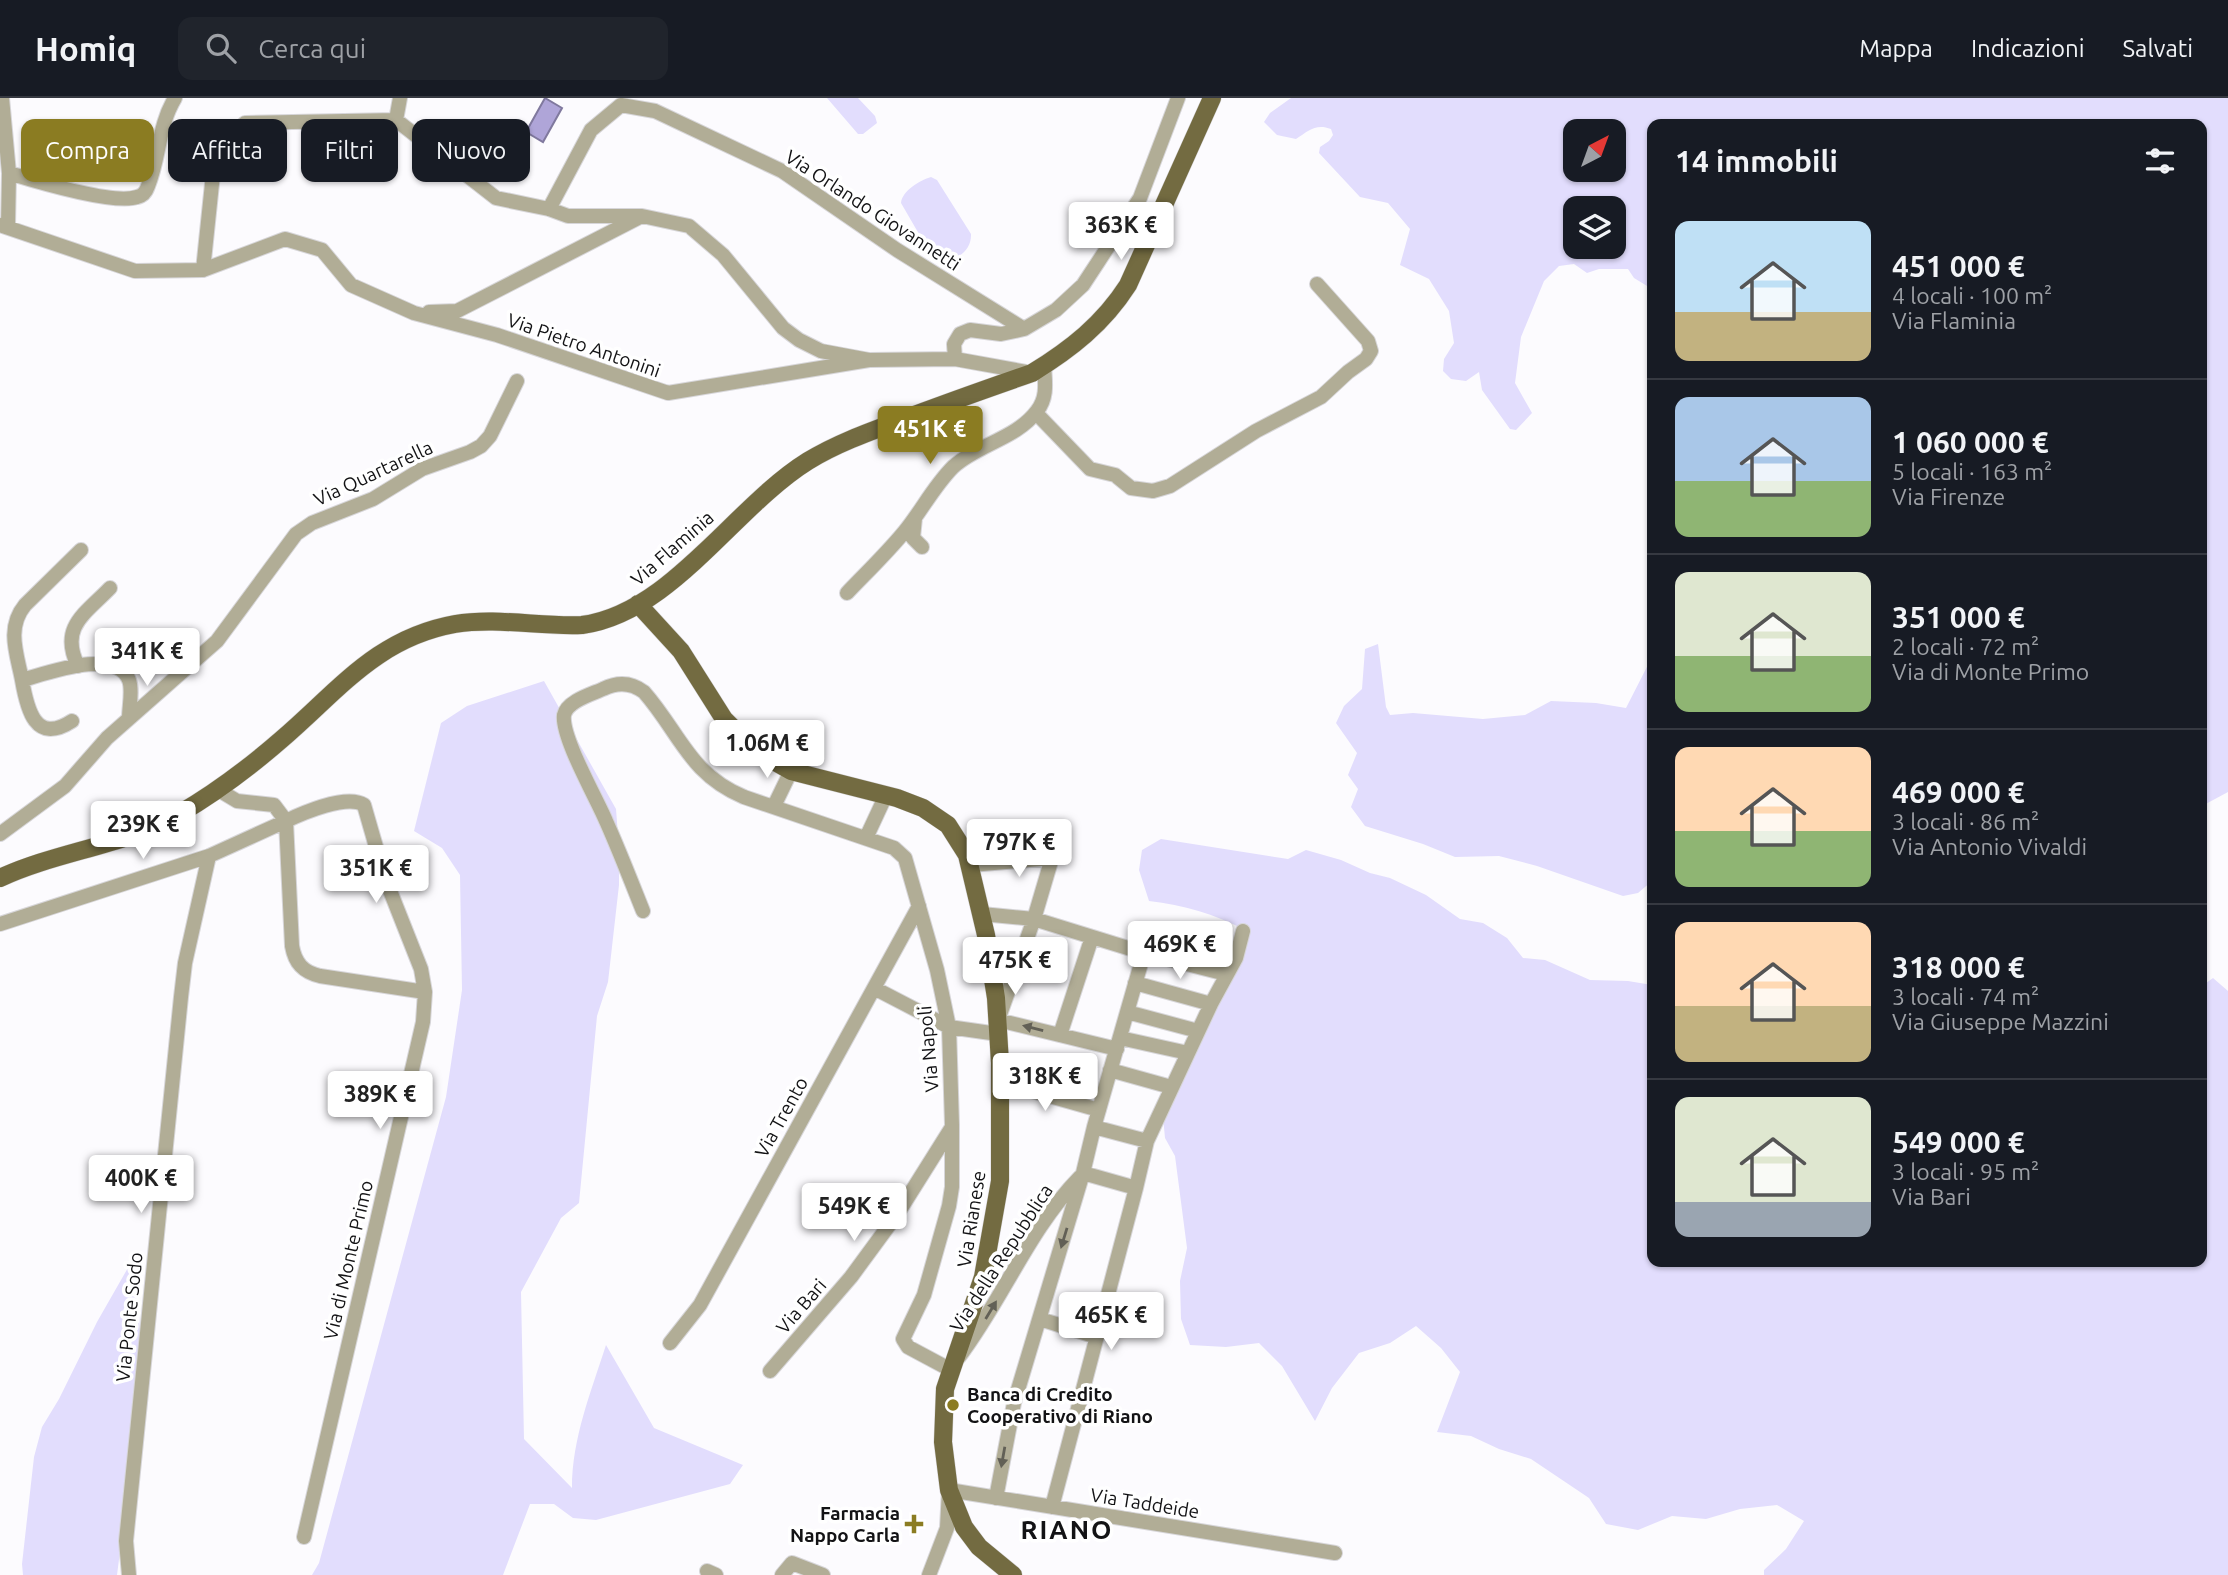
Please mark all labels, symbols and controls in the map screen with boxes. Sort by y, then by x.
search box [178,17,668,80]
icon: search [202,29,240,67]
text: Homiq [35,30,136,67]
text: Cerca qui [258,34,366,63]
text: Mappa [1859,35,1933,62]
text: Indicazioni [1971,35,2085,62]
text: Salvati [2123,35,2193,62]
chip: Compra [21,119,154,182]
chip: Affitta [168,119,287,182]
chip: Filtri [301,119,398,182]
chip: Nuovo [412,119,530,182]
north arrow [1563,119,1626,182]
map controls [1563,119,1626,259]
icon: filters [2141,142,2179,180]
text: 14 immobili [1675,144,1838,178]
street label: Via Orlando Giovannetti [781,145,965,275]
button: layers [1563,196,1626,259]
pin: 363K € [1064,202,1178,262]
text: 363K € [1085,212,1157,237]
icon: home [1731,249,1815,333]
text: 451 000 € [1892,249,2025,283]
text: 4 locali · 100 m² [1892,283,2052,308]
street label: Via Pietro Antonini [504,308,664,382]
text: Via Flaminia [1892,308,2016,333]
pin: 451K € [873,406,987,466]
text: 451K € [894,416,966,441]
icon: home [1731,425,1815,509]
text: 1 060 000 € [1892,425,2049,459]
street label: Via Quartarella [310,436,436,510]
text: 5 locali · 163 m² [1892,459,2052,484]
text: Via Firenze [1892,484,2005,509]
street label: Via Flaminia [626,506,718,590]
icon: home [1731,600,1815,684]
text: 351 000 € [1892,600,2025,634]
pin: 341K € [90,628,204,688]
text: 2 locali · 72 m² [1892,634,2039,659]
text: 341K € [111,638,183,663]
text: Via di Monte Primo [1892,659,2089,684]
pin: 1.06M € [702,720,832,780]
text: 1.06M € [725,730,809,755]
icon: home [1731,775,1815,859]
text: 469 000 € [1892,775,2025,809]
pin: 239K € [86,802,200,861]
text: 3 locali · 86 m² [1892,809,2039,834]
text: 239K € [107,811,179,836]
pin: 797K € [962,820,1076,879]
text: 797K € [983,829,1055,854]
text: Via Antonio Vivaldi [1892,834,2087,859]
pin: 351K € [319,846,433,905]
text: 351K € [340,855,412,880]
pin: 469K € [1123,922,1237,981]
text: 469K € [1144,931,1216,956]
pin: 475K € [958,937,1072,997]
text: 475K € [979,947,1051,972]
icon: home [1731,950,1815,1034]
text: 318 000 € [1892,950,2025,984]
text: 3 locali · 74 m² [1892,984,2039,1009]
street label: Via Napoli [913,1005,943,1093]
text: Via Giuseppe Mazzini [1892,1009,2109,1034]
one-way arrow [1022,1022,1044,1033]
pin: 318K € [988,1054,1102,1113]
text: 318K € [1009,1063,1081,1088]
pin: 389K € [323,1072,437,1131]
street label: Via Trento [750,1073,812,1161]
text: 389K € [344,1081,416,1106]
icon: home [1731,1125,1815,1209]
text: 549 000 € [1892,1125,2025,1159]
pin: 400K € [84,1156,198,1215]
text: 3 locali · 95 m² [1892,1159,2039,1184]
text: 400K € [105,1165,177,1190]
street label: Via Rianese [952,1169,990,1269]
street label: Via di Monte Primo [319,1178,377,1342]
street label: Via della Repubblica [945,1180,1057,1336]
pin: 549K € [797,1184,911,1243]
text: Via Bari [1892,1184,1971,1209]
text: 549K € [818,1193,890,1218]
one-way arrow [1058,1228,1068,1249]
street label: Via Ponte Sodo [111,1251,147,1383]
street label: Via Bari [771,1274,831,1338]
pin: 465K € [1054,1292,1168,1352]
one-way arrow [985,1300,997,1319]
text: 465K € [1075,1302,1147,1327]
place label: Banca di Credito Cooperativo di Riano [967,1383,1153,1427]
marker: Banca di Credito Cooperativo di Riano [945,1397,961,1413]
one-way arrow [997,1447,1008,1469]
street label: Via Taddeide [1089,1484,1201,1522]
place label: Farmacia Nappo Carla [790,1502,900,1546]
district label: RIANO [1020,1515,1114,1544]
marker: Farmacia Nappo Carla [906,1516,922,1532]

